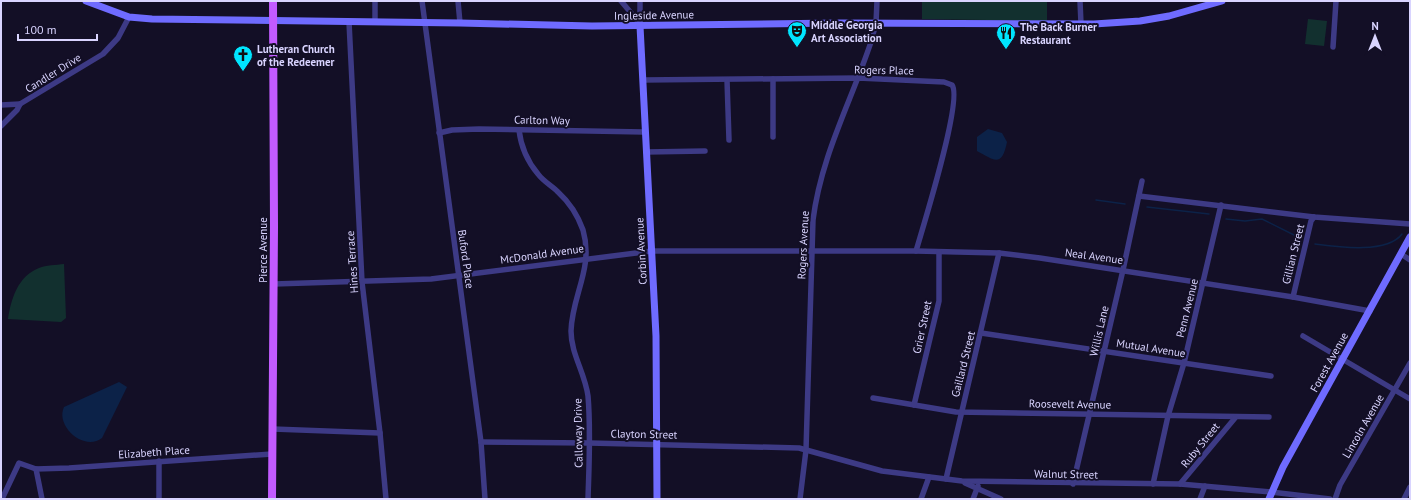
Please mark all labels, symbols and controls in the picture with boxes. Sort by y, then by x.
street label: Ingleside Avenue [614,7,694,23]
scale bar [18,16,97,42]
north arrow [1355,16,1395,56]
place label: Middle Georgia Art Association [811,18,882,45]
text: N [1371,19,1379,33]
theatre icon: Middle Georgia Art Association [786,20,808,48]
place label: The Back Burner Restaurant [1020,20,1097,47]
text: 100 m [24,22,57,37]
restaurant icon: The Back Burner Restaurant [995,22,1017,50]
place label: Lutheran Church of the Redeemer [257,42,335,69]
church icon: Lutheran Church of the Redeemer [232,44,254,72]
street label: Candler Drive [22,50,84,96]
street label: Rogers Place [854,62,914,78]
street label: Carlton Way [514,113,571,128]
street label: Rogers Avenue [794,210,812,280]
street label: Pierce Avenue [256,217,270,283]
street label: Corbin Avenue [632,217,650,285]
street label: Gillian Street [1279,222,1307,286]
street label: Buford Place [455,229,477,290]
street label: Hines Terrace [343,230,361,294]
street label: McDonald Avenue [499,241,585,267]
street label: Neal Avenue [1064,245,1124,267]
street label: Penn Avenue [1173,277,1201,339]
street label: Grier Street [910,299,934,355]
street label: Willis Lane [1086,304,1112,358]
street label: Gaillard Street [948,329,978,399]
street label: Forest Avenue [1307,329,1351,394]
street label: Mutual Avenue [1115,336,1187,360]
street label: Lincoln Avenue [1339,391,1387,460]
street label: Roosevelt Avenue [1029,396,1112,412]
street label: Calloway Drive [570,398,586,468]
street label: Ruby Street [1178,419,1223,470]
street label: Clayton Street [611,426,678,442]
street label: Elizabeth Place [118,442,191,461]
street label: Walnut Street [1034,466,1098,482]

